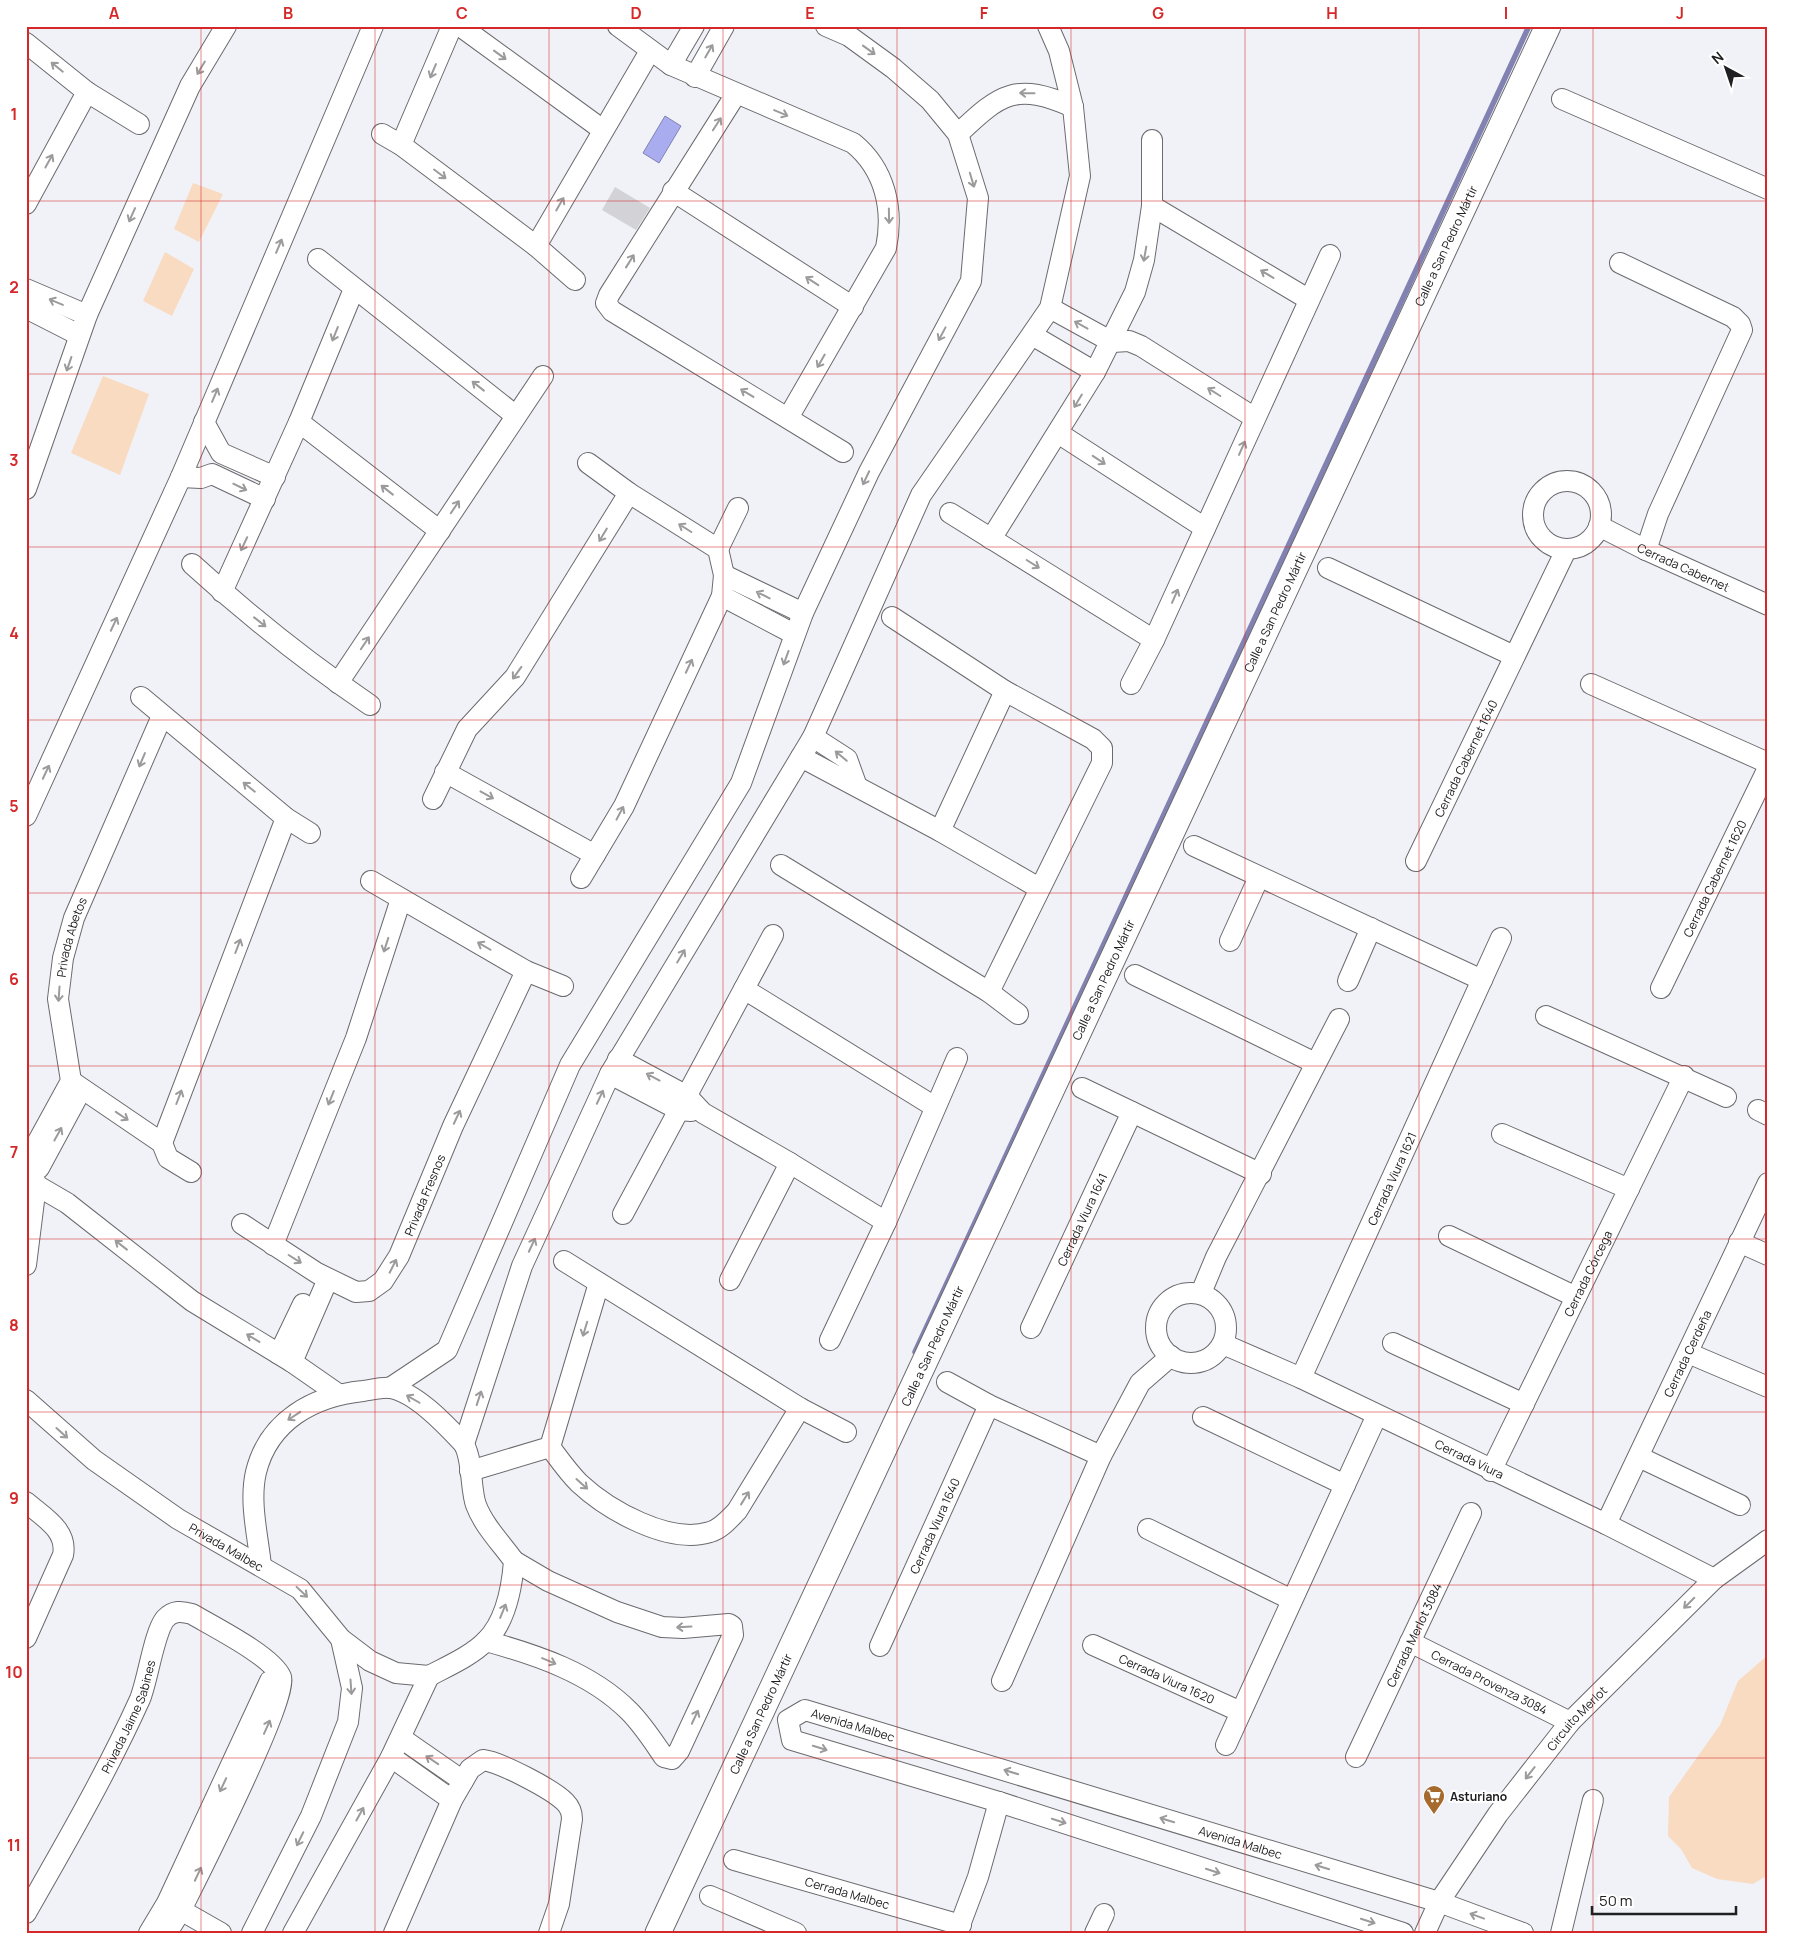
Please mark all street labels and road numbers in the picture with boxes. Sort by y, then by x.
street label: Calle a San Pedro Mártir [1410,182,1481,309]
street label: Cerrada Cabernet [1635,539,1733,595]
street label: Calle a San Pedro Mártir [1239,548,1310,675]
street label: Cerrada Cabernet 1640 [1430,697,1501,820]
street label: Cerrada Cabernet 1620 [1679,817,1750,940]
street label: Privada Abetos [52,894,91,978]
street label: Calle a San Pedro Mártir [1067,916,1139,1043]
street label: Cerrada Viura 1621 [1363,1129,1420,1228]
street label: Privada Fresnos [400,1151,449,1238]
street label: Cerrada Viura 1641 [1053,1170,1111,1269]
street label: Cerrada Córcega [1559,1227,1616,1319]
street label: Calle a San Pedro Mártir [897,1282,968,1409]
street label: Cerrada Cerdeña [1659,1307,1715,1400]
street label: Cerrada Viura [1432,1435,1507,1482]
street label: Cerrada Viura 1640 [905,1475,963,1576]
street label: Privada Malbec [186,1519,267,1575]
street label: Cerrada Merlot 3084 [1382,1580,1445,1690]
street label: Cerrada Provenza 3084 [1428,1646,1551,1718]
street label: Cerrada Viura 1620 [1116,1649,1217,1707]
street label: Calle a San Pedro Mártir [725,1650,796,1777]
street label: Privada Jaime Sabines [97,1658,159,1776]
street label: Circuito Merlot [1542,1682,1611,1754]
street label: Avenida Malbec [809,1704,897,1745]
street label: Avenida Malbec [1197,1821,1285,1863]
street label: Cerrada Malbec [803,1872,892,1913]

